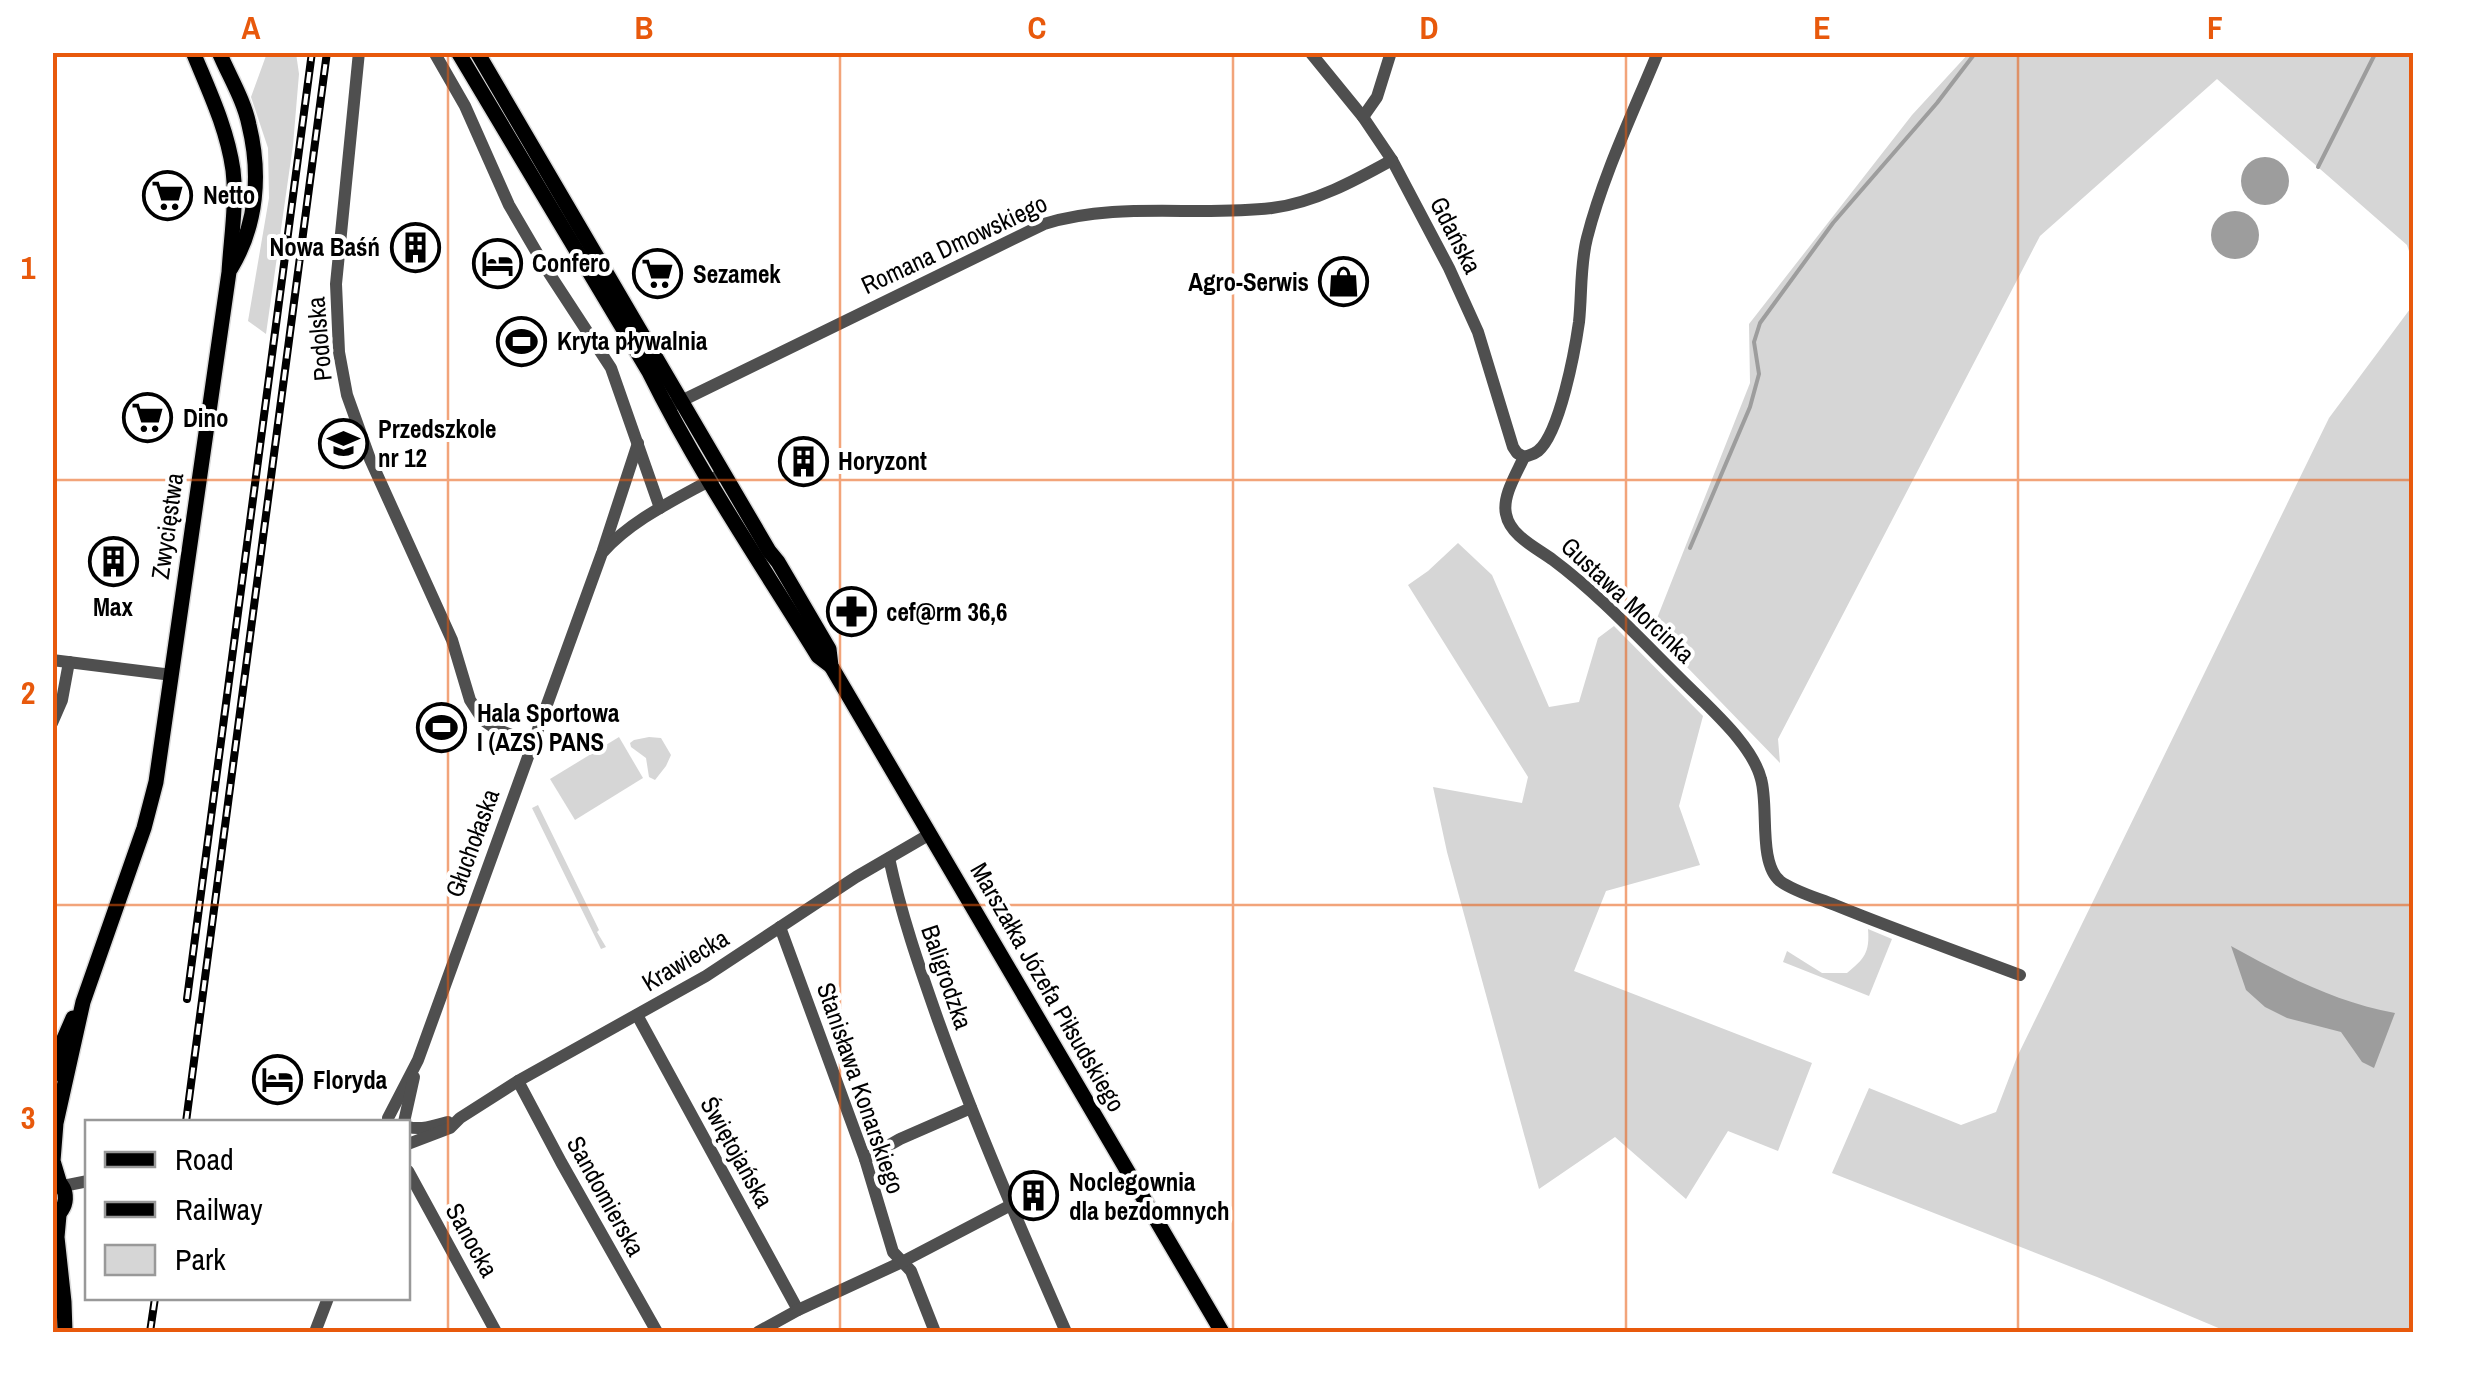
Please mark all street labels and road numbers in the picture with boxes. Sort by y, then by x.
street label: Romana Dmowskiego [855,186,1053,302]
street label: Gdańska [1422,191,1490,280]
street label: Podolska [298,295,340,382]
street label: Zwycięstwa [143,470,191,581]
street label: Gustawa Morcinka [1554,529,1703,671]
street label: Głuchołaska [437,784,507,902]
street label: Marszałka Józefa Piłsudskiego [963,856,1133,1118]
street label: Krawiecka [635,920,735,999]
street label: Baligrodzka [913,920,981,1034]
street label: Stanisława Konarskiego [809,978,913,1198]
street label: Świętojańska [693,1090,782,1214]
street label: Sandomierska [559,1130,653,1263]
street label: Sanocka [438,1197,506,1284]

